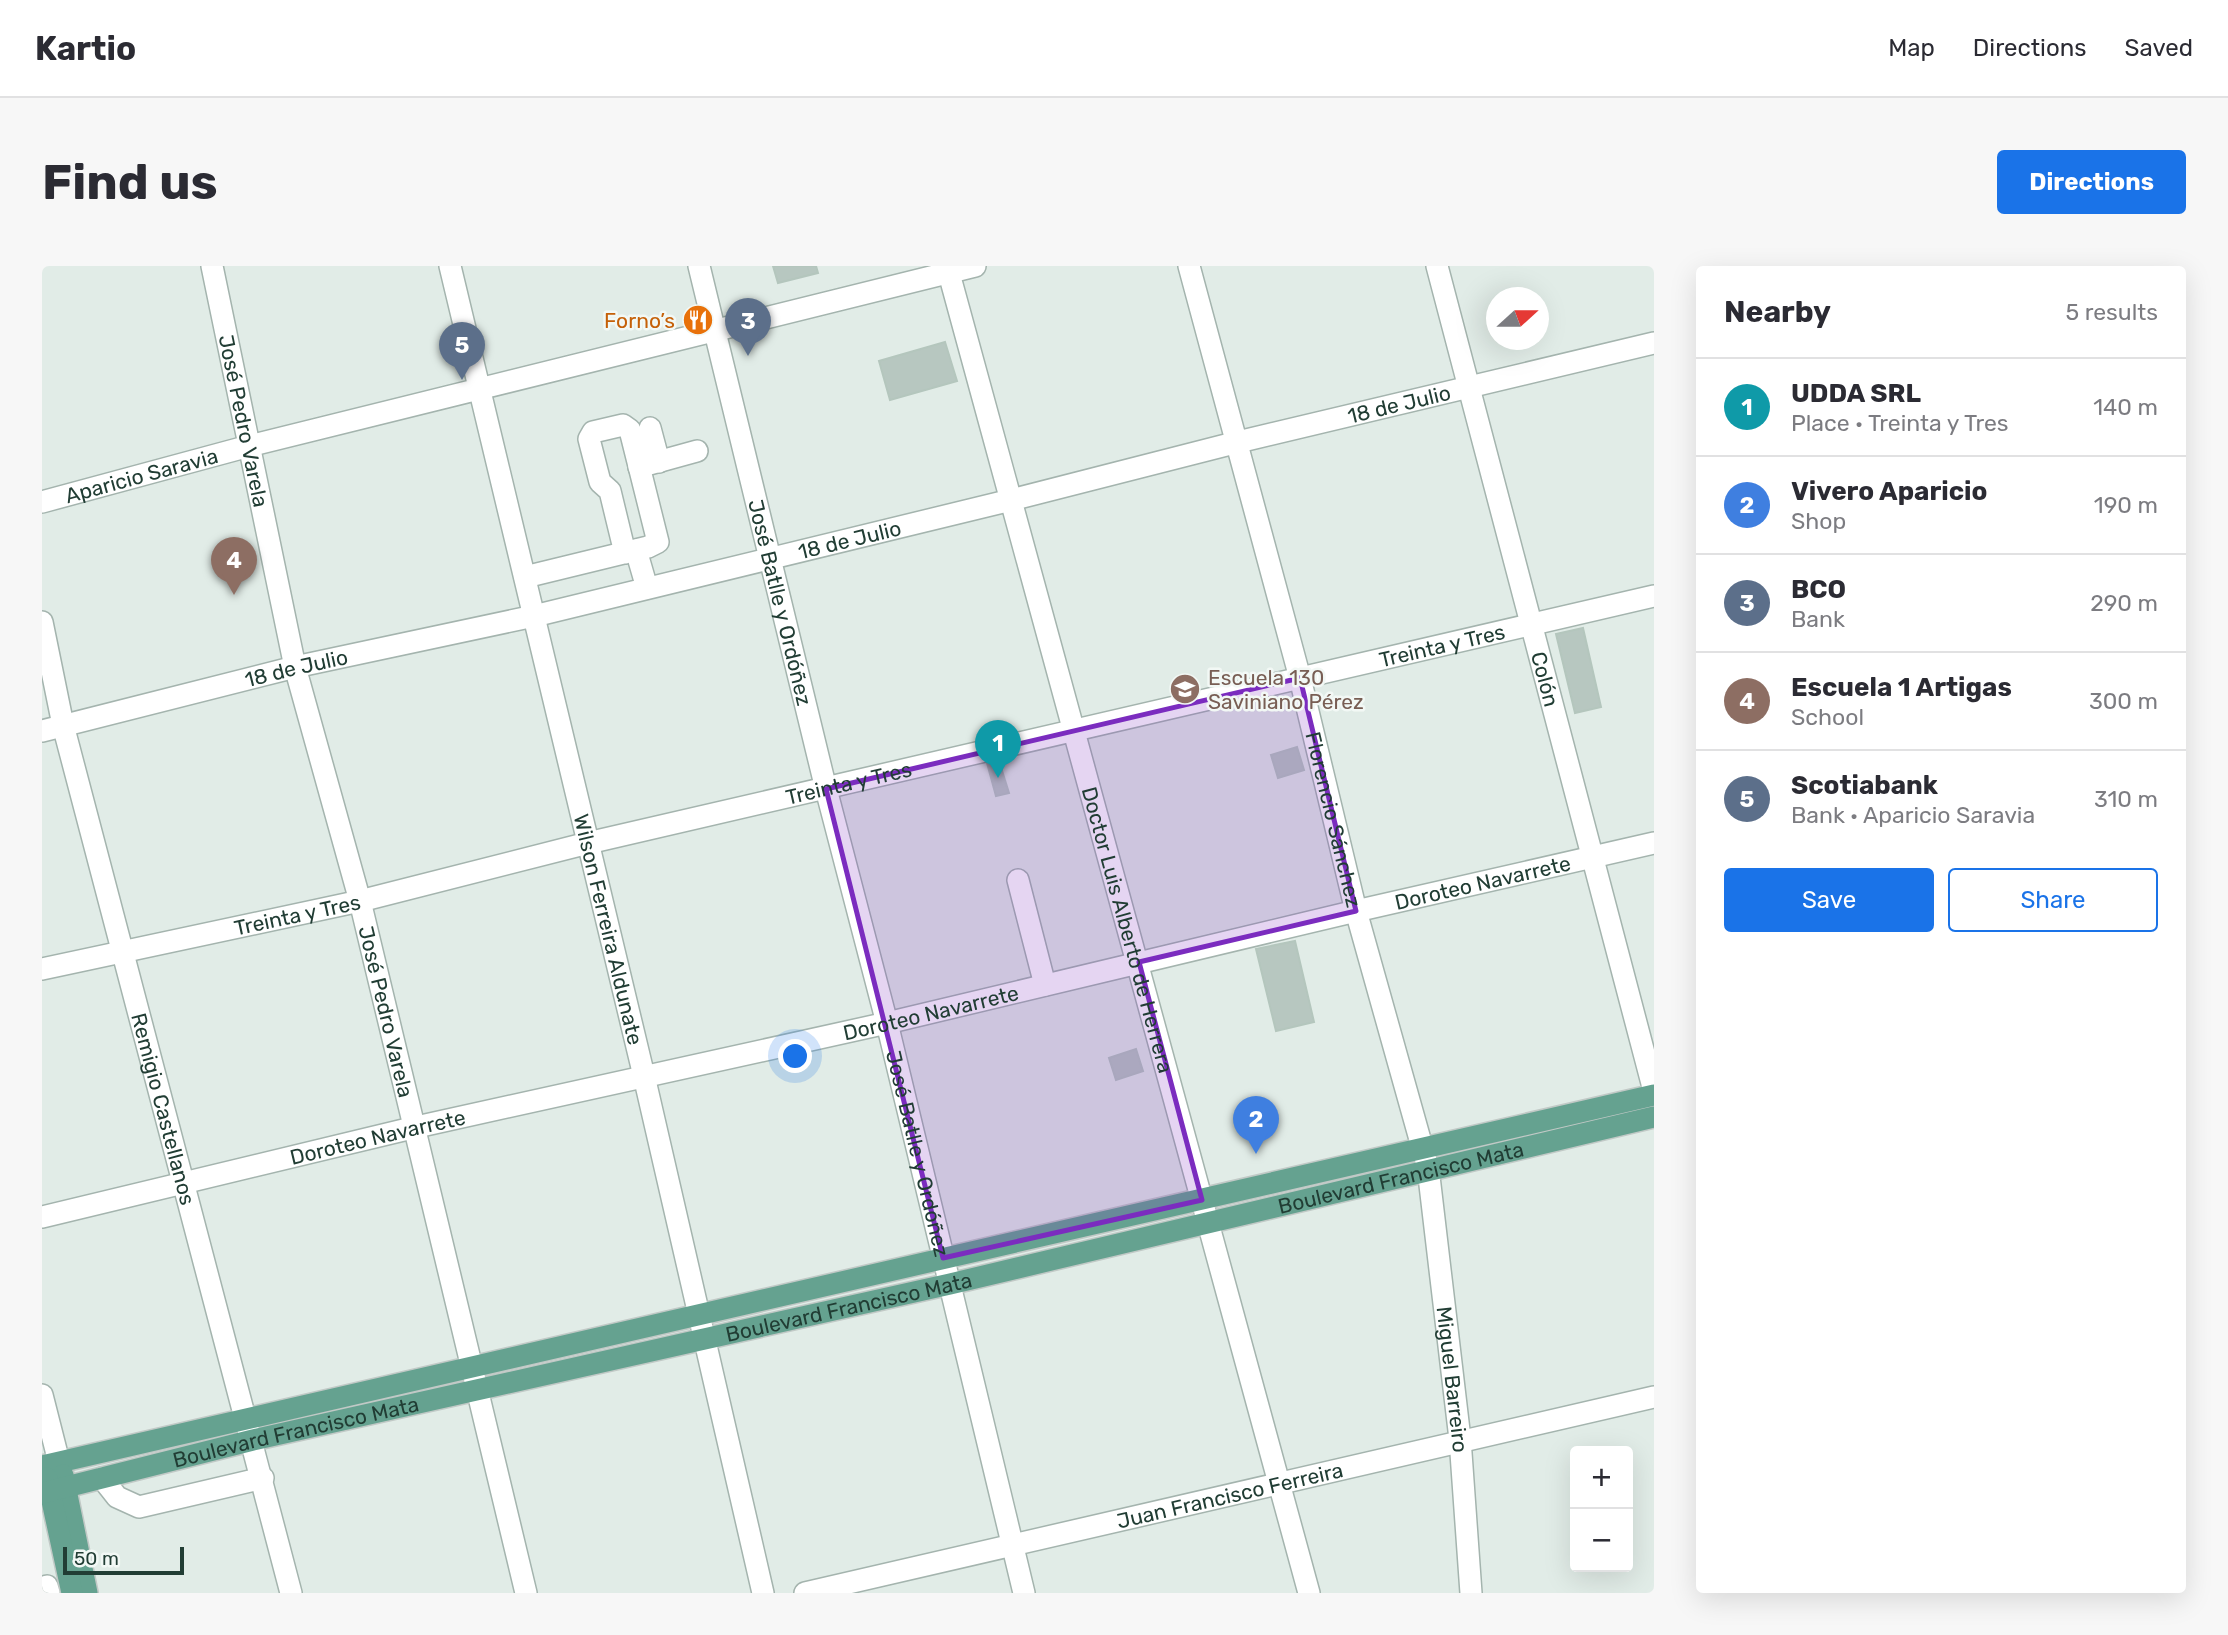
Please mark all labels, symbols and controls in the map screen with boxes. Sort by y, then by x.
text: Kartio [35,29,136,68]
text: Map [1888,34,1935,62]
text: Directions [1973,34,2086,62]
text: Saved [2124,34,2193,62]
button: Directions [1997,150,2186,214]
text: Find us [42,153,218,211]
north arrow [1486,287,1549,350]
text: Nearby [1724,294,1831,330]
pin: 3 [725,298,771,356]
text: 5 results [2065,298,2158,326]
restaurant icon: Forno’s [681,303,715,337]
place label: Forno’s [604,308,675,333]
pin: 5 [439,322,485,380]
street label: José Pedro Varela [214,332,274,509]
text: UDDA SRL [1791,378,1921,409]
street label: 18 de Julio [1345,379,1453,428]
text: 1 [1741,393,1753,421]
text: 140 m [2093,393,2158,421]
text: Place · Treinta y Tres [1791,409,2009,437]
street label: Aparicio Saravia [62,442,221,508]
text: Vivero Aparicio [1791,476,1987,507]
text: 2 [1740,491,1754,519]
text: 190 m [2094,491,2158,519]
street label: José Batlle y Ordóñez [744,497,818,708]
text: Shop [1791,507,1846,535]
street label: 18 de Julio [795,515,903,564]
pin: 4 [211,537,257,595]
text: BCO [1791,574,1846,605]
text: 3 [1739,589,1755,617]
text: 290 m [2090,589,2158,617]
text: Bank [1791,605,1845,633]
street label: Treinta y Tres [1377,618,1507,672]
street label: 18 de Julio [242,644,350,692]
street label: Colón [1526,649,1565,709]
place label: Escuela 130 Saviniano Pérez [1208,665,1364,714]
school or university icon: Escuela 130 Saviniano Pérez [1168,672,1202,706]
text: Escuela 1 Artigas [1791,672,2012,703]
text: 4 [1739,687,1755,715]
text: 300 m [2089,687,2158,715]
text: School [1791,703,1864,731]
pin: 1 [975,720,1021,778]
street label: Florencio Sánchez [1301,729,1367,910]
street label: Treinta y Tres [783,756,914,809]
text: Scotiabank [1791,770,1938,801]
street label: Doctor Luis Alberto de Herrera [1077,784,1179,1076]
text: 5 [1740,785,1754,813]
text: 310 m [2094,785,2158,813]
text: Bank · Aparicio Saravia [1791,801,2035,829]
street label: Wilson Ferreira Aldunate [569,811,649,1047]
street label: Doroteo Navarrete [1392,850,1573,914]
button: Save [1724,868,1934,932]
button: Share [1948,868,2158,932]
street label: Treinta y Tres [232,889,363,940]
street label: José Pedro Varela [354,923,419,1100]
street label: Doroteo Navarrete [840,980,1021,1045]
street label: Remigio Castellanos [127,1010,201,1208]
your location [778,1039,812,1073]
street label: José Batlle y Ordóñez [881,1048,955,1259]
pin: 2 [1233,1096,1279,1154]
street label: Doroteo Navarrete [287,1104,468,1169]
street label: Boulevard Francisco Mata [1275,1136,1526,1218]
street label: Boulevard Francisco Mata [723,1267,974,1346]
street label: Miguel Barreiro [1432,1305,1473,1453]
street label: Boulevard Francisco Mata [170,1391,421,1472]
map controls [1570,1446,1633,1572]
button: + [1570,1446,1633,1509]
street label: Juan Francisco Ferreira [1114,1457,1345,1533]
button: − [1570,1509,1633,1572]
scale bar [63,1544,184,1576]
text: 50 m [74,1547,119,1570]

